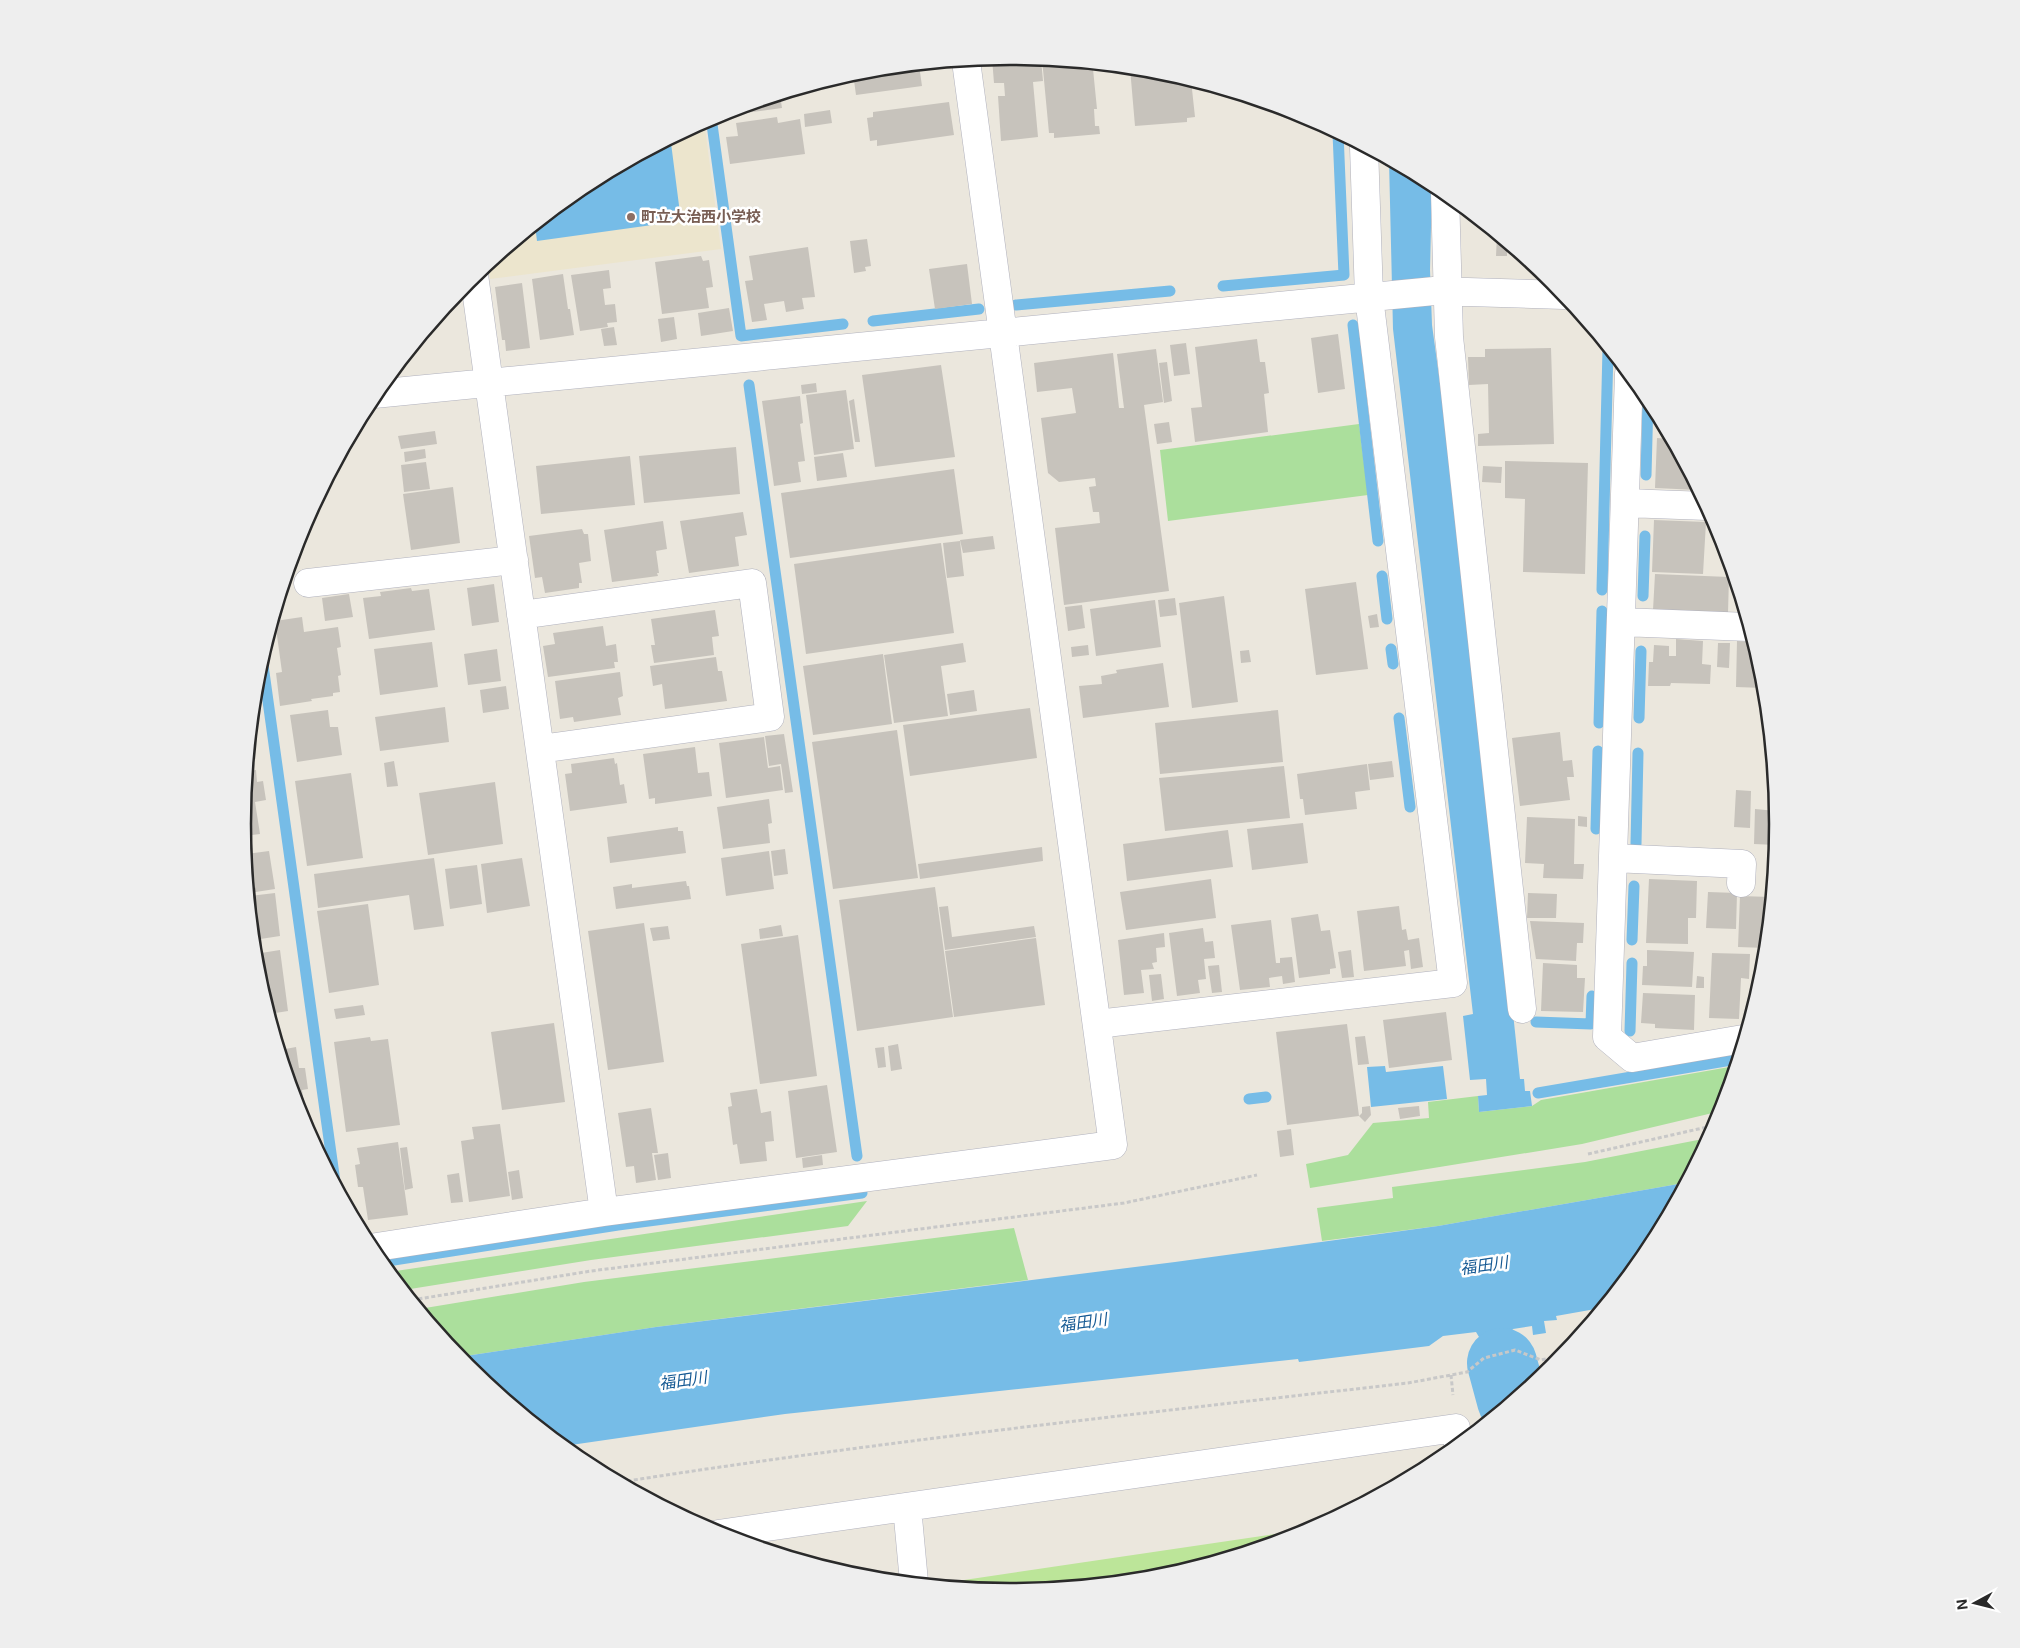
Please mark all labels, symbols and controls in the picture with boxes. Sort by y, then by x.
place label: 町立大治西小学校 [641,207,761,226]
marker: 町立大治西小学校 [625,211,637,223]
water label: 福田川 [1459,1251,1511,1278]
water label: 福田川 [1058,1308,1110,1335]
water label: 福田川 [658,1366,710,1393]
north arrow [1950,1578,2000,1628]
text: N [1953,1598,1971,1611]

